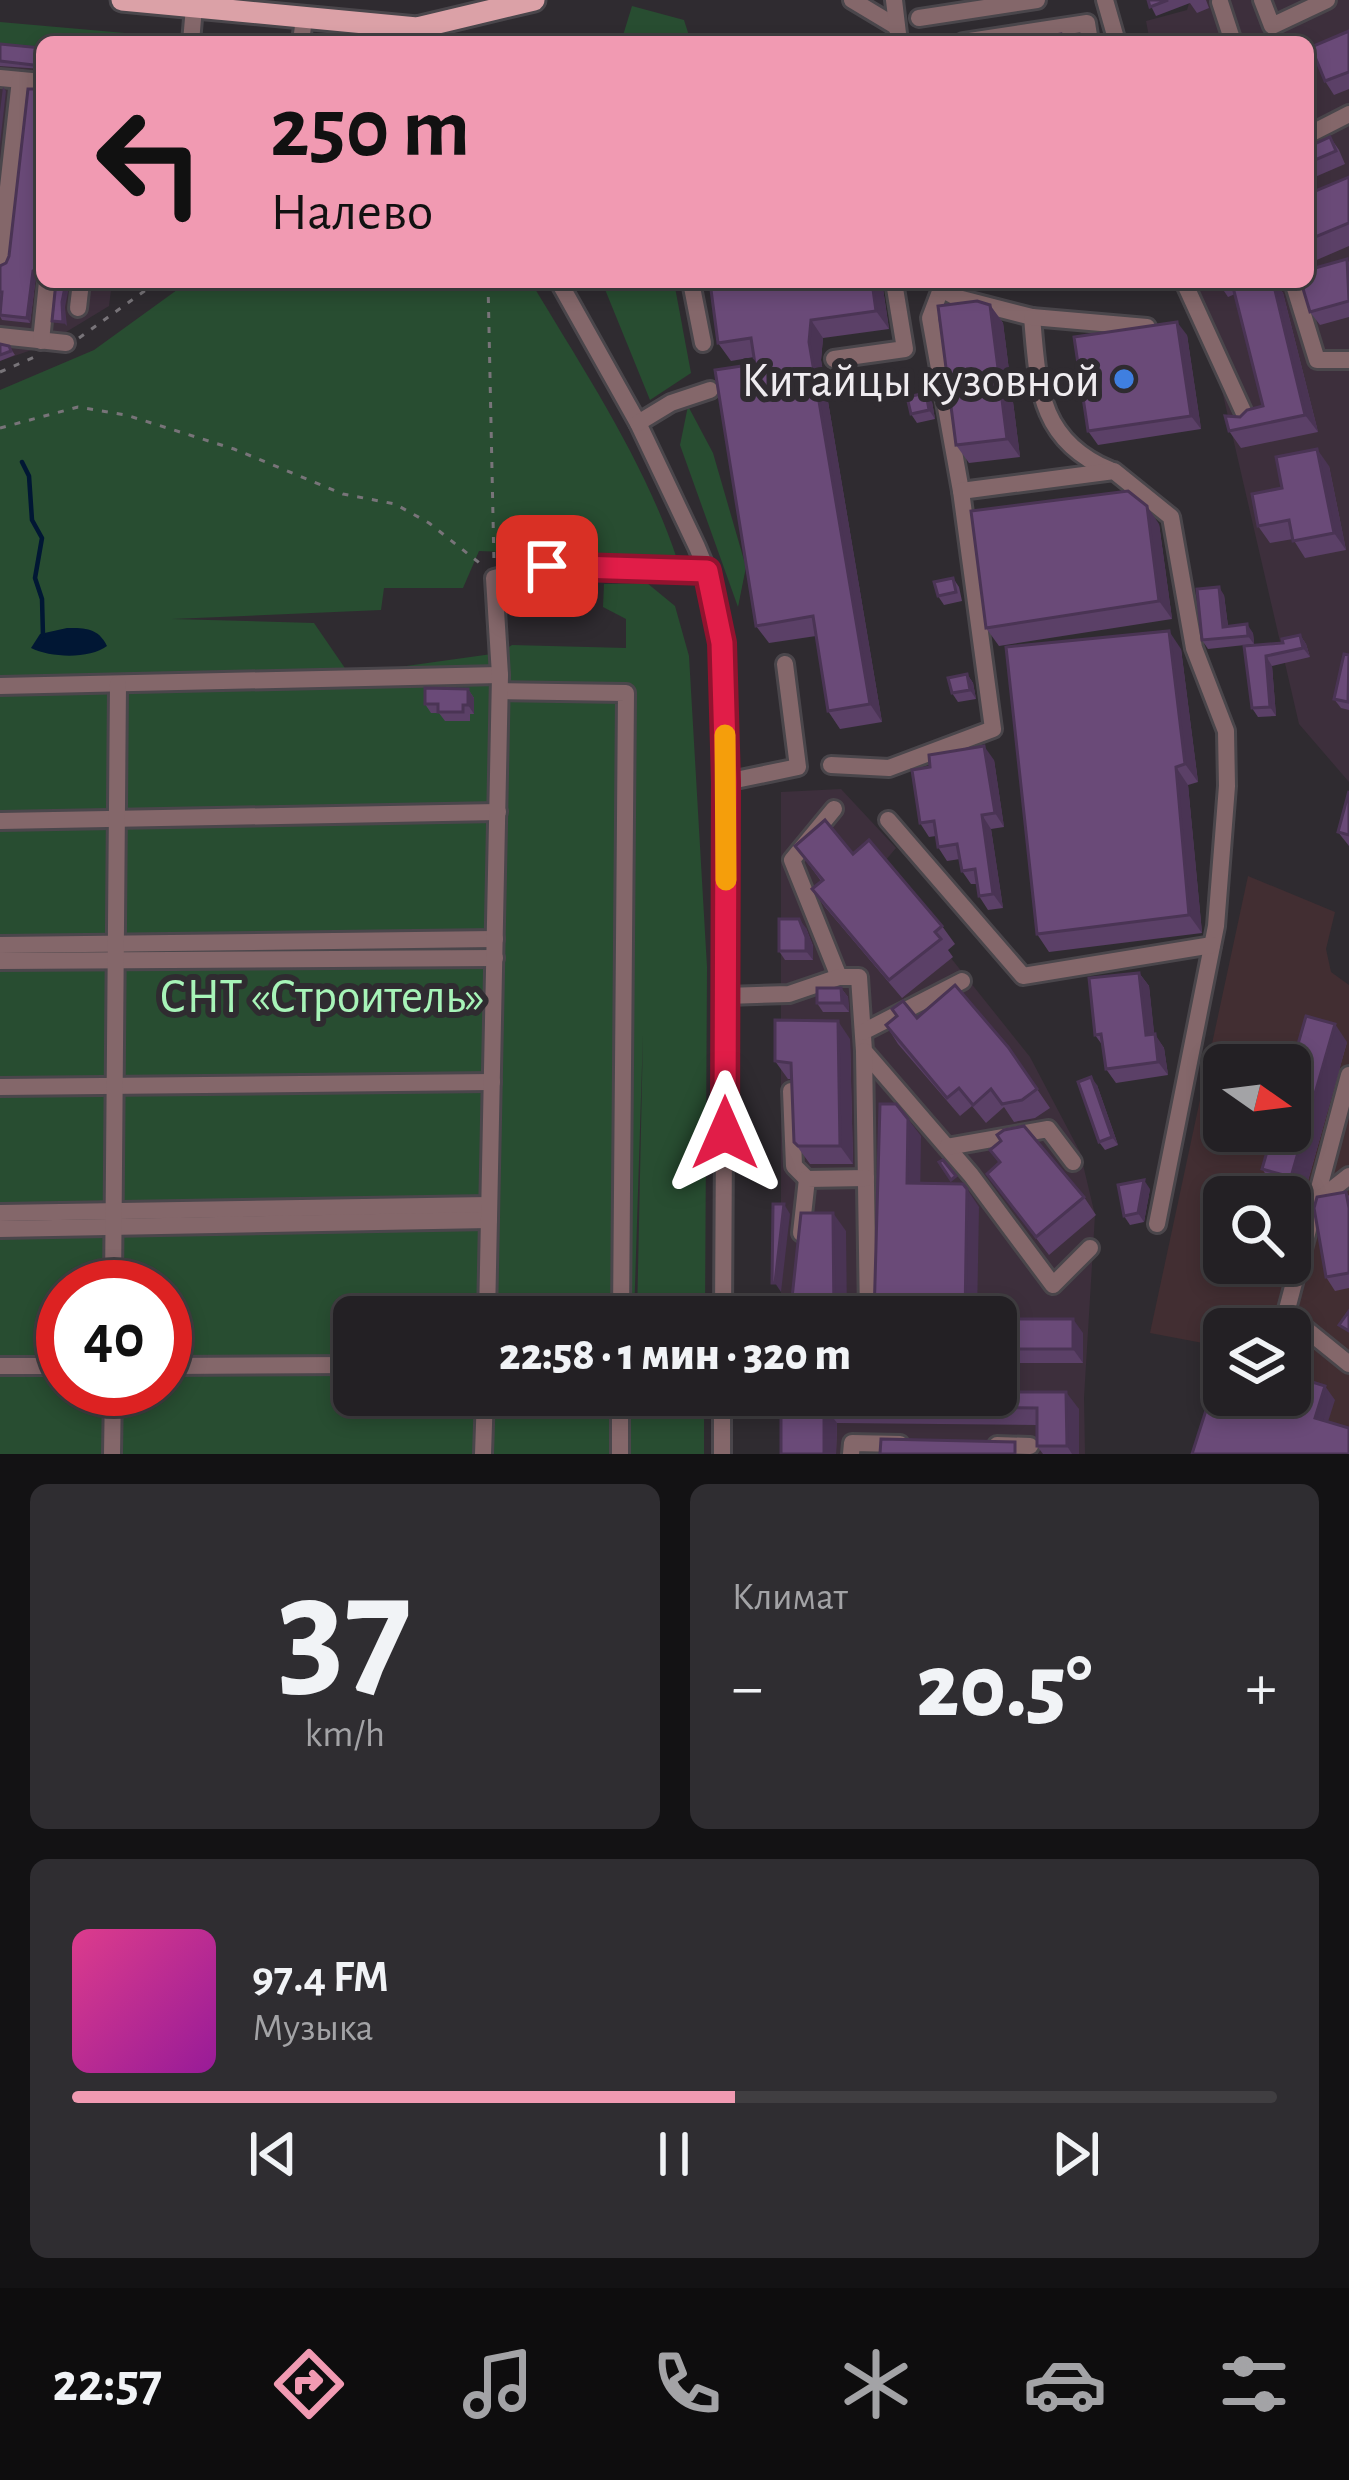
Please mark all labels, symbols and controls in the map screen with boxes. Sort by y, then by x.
icon: left [72,84,228,240]
text: 250 m [270,88,470,172]
text: Налево [270,186,433,240]
place label: Китайцы кузовной [741,358,1100,406]
marker: Китайцы кузовной [1111,366,1137,392]
pin [496,515,598,617]
icon: arrive [514,533,580,599]
park label: СНТ «Строитель» [159,974,485,1022]
north arrow [1203,1044,1311,1152]
map controls [1203,1044,1311,1416]
position arrow [662,1070,788,1196]
button: search [1203,1176,1311,1284]
speed limit sign: 40 [36,1260,192,1416]
button: layers [1203,1308,1311,1416]
text: 22:58 · 1 мин · 320 m [499,1333,851,1378]
text: 37 [277,1555,412,1711]
text: Климат [732,1578,848,1617]
text: 20.5° [916,1643,1092,1733]
text: − [732,1655,763,1721]
text: + [1245,1655,1277,1721]
text: km/h [305,1715,385,1754]
text: 97.4 FM [252,1955,389,2000]
text: Музыка [252,2009,374,2048]
icon: previous [240,2121,306,2187]
icon: pause [641,2121,707,2187]
icon: next [1043,2121,1109,2187]
icon: directions [267,2342,351,2426]
icon: music [456,2342,540,2426]
icon: phone [645,2342,729,2426]
icon: climate [834,2342,918,2426]
icon: car [1023,2342,1107,2426]
icon: filters [1212,2342,1296,2426]
text: 22:57 [53,2357,162,2411]

